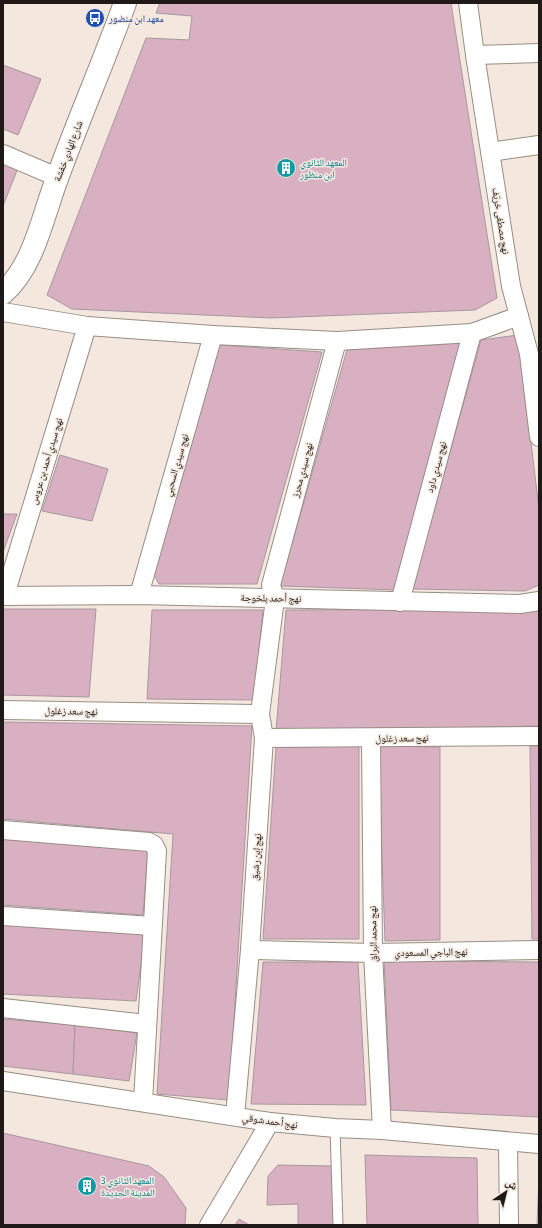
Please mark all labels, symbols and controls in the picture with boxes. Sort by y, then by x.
bus stop icon: معهد ابن منضور [84,7,106,29]
place label: معهد ابن منضور [108,13,164,25]
street label: شارع الهادي خفشة [51,119,87,184]
building icon: المعهد الثانوي ابن منظور [275,157,297,179]
place label: المعهد الثانوي ابن منظور [299,157,347,181]
street label: نهج مصطفى خريّف [489,187,512,256]
street label: نهج سيدي أحمد بن عروس [27,416,67,506]
street label: نهج سيدي السحبي [162,432,193,498]
street label: نهج سيدي داود [424,440,451,494]
street label: نهج سيدي محرز [289,441,317,500]
street label: نهج أحمد بلخوجة [240,591,302,605]
street label: نهج سعد زغلول [44,705,98,718]
street label: نهج سعد زغلول [375,732,429,745]
street label: نهج إبن رشيق [249,833,265,881]
street label: نهج محمد البراق [367,905,380,962]
street label: نهج الباجي المسعودي [394,946,468,961]
street label: نهج أحمد شوقي [241,1111,299,1133]
north arrow [486,1172,526,1212]
building icon: 3 المعهد الثانوي المدينة الجديدة [76,1175,98,1197]
place label: 3 المعهد الثانوي المدينة الجديدة [101,1175,155,1198]
text: ش [502,1176,520,1194]

